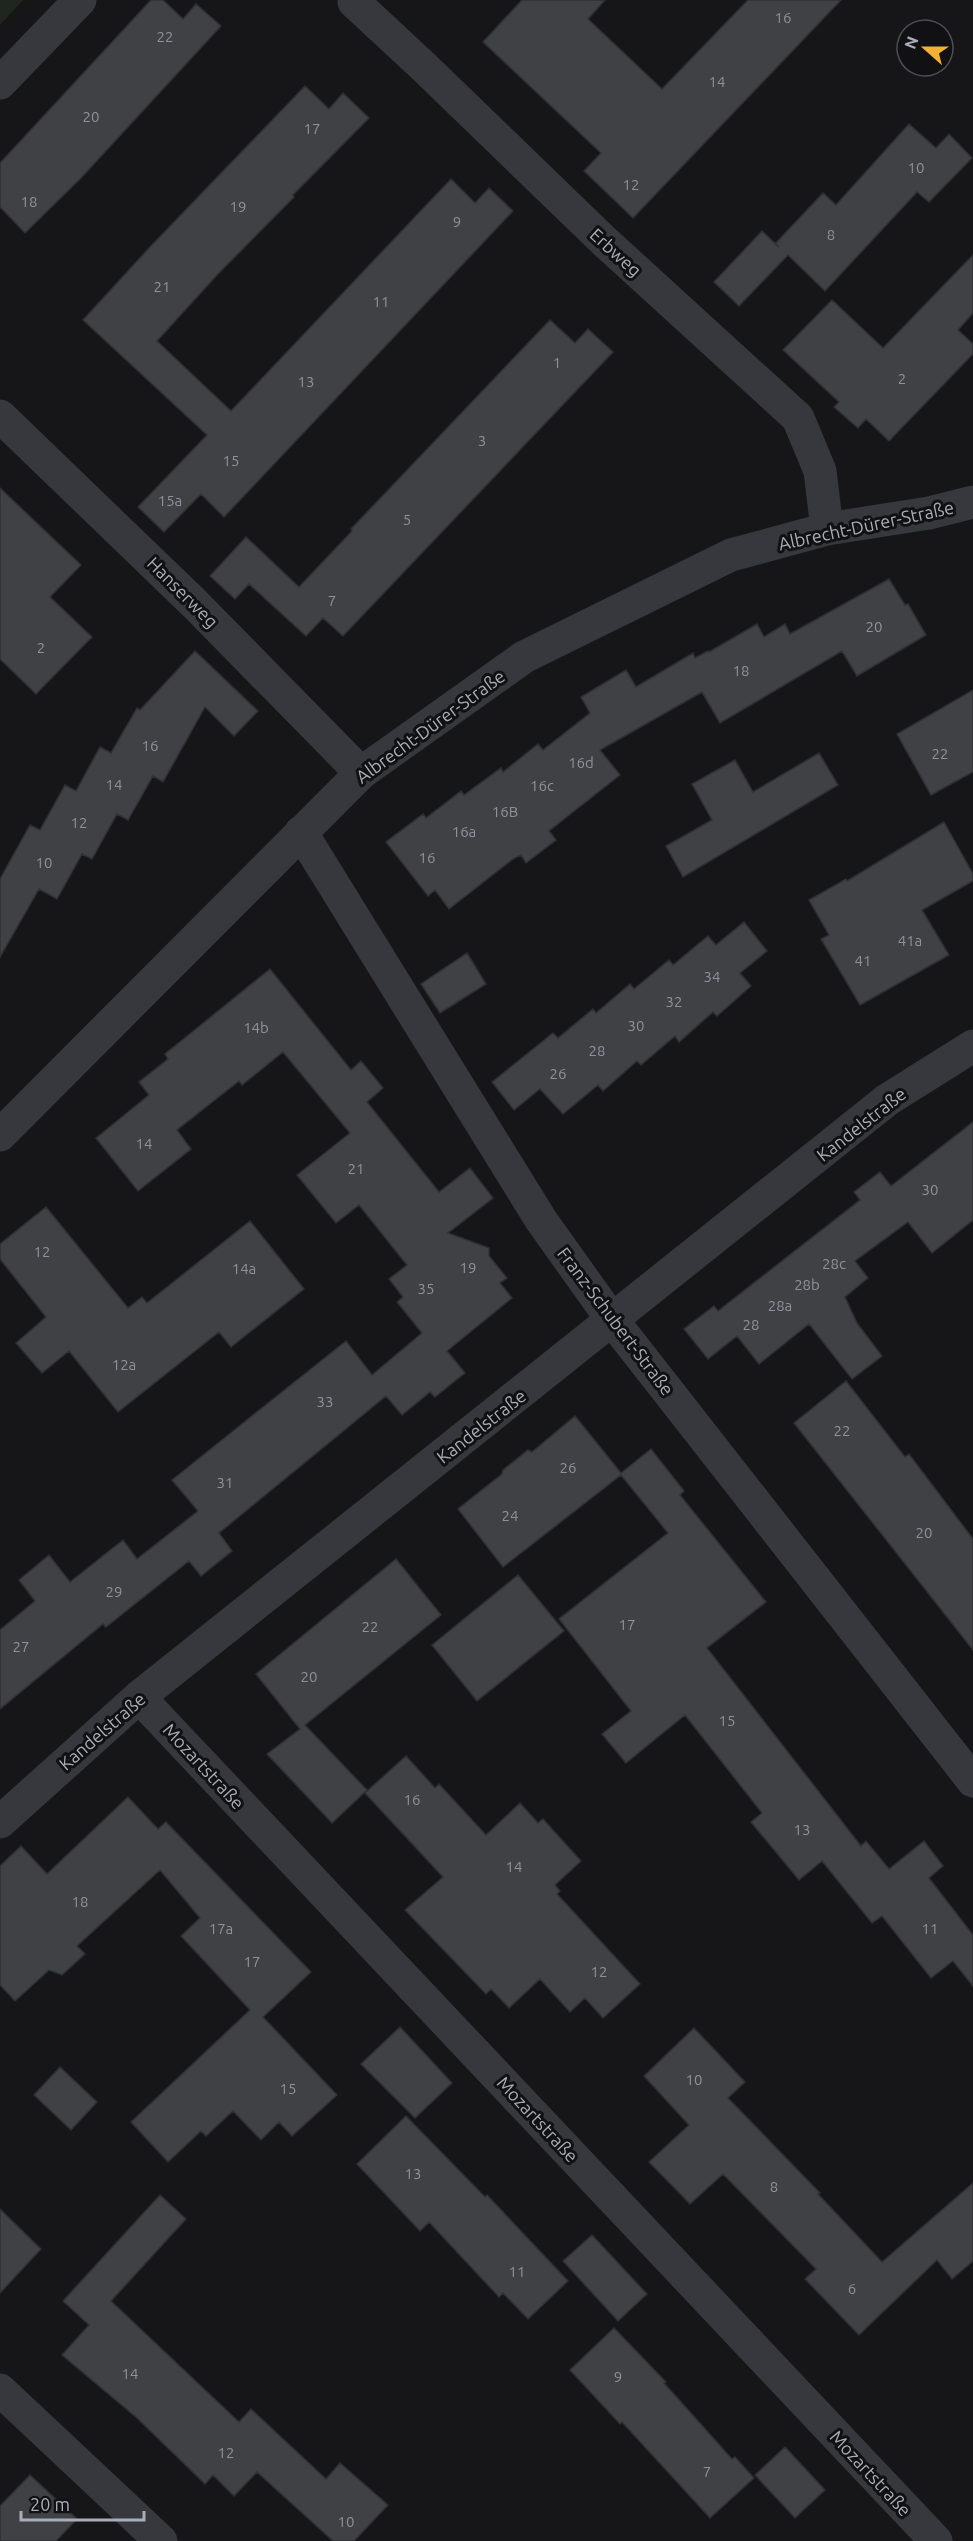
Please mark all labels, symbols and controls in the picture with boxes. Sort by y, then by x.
house number: 16 [775,9,791,26]
north arrow [895,18,955,78]
house number: 22 [157,28,173,45]
text: N [900,34,922,51]
house number: 14 [709,73,725,90]
house number: 20 [83,108,99,125]
house number: 17 [304,120,320,137]
house number: 10 [908,159,924,176]
house number: 12 [623,176,639,193]
house number: 18 [21,193,37,210]
house number: 19 [230,198,246,215]
house number: 9 [453,213,461,230]
street label: Erbweg [586,224,646,280]
house number: 8 [827,226,835,243]
house number: 21 [154,278,170,295]
house number: 11 [373,293,389,310]
house number: 1 [553,354,561,371]
house number: 2 [898,370,906,387]
house number: 13 [298,373,314,390]
house number: 3 [478,432,486,449]
house number: 15 [223,452,239,469]
house number: 15a [158,492,182,509]
street label: Albrecht-Dürer-Straße [776,497,956,553]
house number: 5 [403,511,411,528]
street label: Hanserweg [144,553,222,631]
house number: 7 [328,592,336,609]
house number: 20 [866,618,882,635]
house number: 2 [37,639,45,656]
house number: 18 [733,662,749,679]
street label: Albrecht-Dürer-Straße [352,665,508,787]
house number: 16 [142,737,158,754]
house number: 22 [932,745,948,762]
house number: 16d [568,754,594,771]
house number: 14 [106,776,122,793]
house number: 16c [530,777,554,794]
house number: 16B [492,803,518,820]
house number: 12 [71,814,87,831]
house number: 16a [452,823,476,840]
house number: 16 [419,849,435,866]
house number: 10 [36,854,52,871]
house number: 41a [898,932,922,949]
house number: 41 [855,952,871,969]
house number: 34 [704,968,720,985]
house number: 32 [666,993,682,1010]
house number: 30 [628,1017,644,1034]
house number: 14b [243,1019,269,1036]
house number: 28 [589,1042,605,1059]
house number: 26 [550,1065,566,1082]
street label: Kandelstraße [813,1083,909,1165]
house number: 14 [136,1135,152,1152]
house number: 21 [348,1160,364,1177]
house number: 30 [922,1181,938,1198]
house number: 12 [34,1243,50,1260]
street label: Franz-Schubert-Straße [554,1243,678,1399]
house number: 28c [822,1255,846,1272]
house number: 19 [460,1259,476,1276]
house number: 14a [232,1260,256,1277]
house number: 28b [794,1276,820,1293]
house number: 35 [418,1280,434,1297]
house number: 28a [768,1297,792,1314]
house number: 28 [743,1316,759,1333]
house number: 12a [112,1356,136,1373]
street label: Kandelstraße [433,1385,529,1467]
house number: 33 [317,1393,333,1410]
house number: 22 [834,1422,850,1439]
house number: 26 [560,1459,576,1476]
house number: 31 [217,1474,233,1491]
house number: 24 [502,1507,518,1524]
house number: 20 [916,1524,932,1541]
house number: 29 [106,1583,122,1600]
house number: 17 [619,1616,635,1633]
house number: 22 [362,1618,378,1635]
house number: 27 [13,1638,29,1655]
house number: 20 [301,1668,317,1685]
street label: Kandelstraße [55,1688,149,1774]
house number: 15 [719,1712,735,1729]
street label: Mozartstraße [159,1719,249,1813]
house number: 16 [404,1791,420,1808]
house number: 13 [794,1821,810,1838]
house number: 14 [506,1858,522,1875]
house number: 18 [72,1893,88,1910]
house number: 17a [209,1920,233,1937]
house number: 11 [922,1920,938,1937]
house number: 17 [244,1953,260,1970]
house number: 12 [591,1963,607,1980]
house number: 10 [686,2071,702,2088]
street label: Mozartstraße [493,2072,583,2166]
house number: 15 [280,2080,296,2097]
house number: 13 [405,2165,421,2182]
house number: 8 [770,2178,778,2195]
house number: 11 [509,2263,525,2280]
house number: 6 [848,2280,856,2297]
house number: 14 [122,2365,138,2382]
house number: 9 [614,2368,622,2385]
street label: Mozartstraße [826,2426,916,2520]
house number: 12 [218,2444,234,2461]
house number: 7 [703,2463,711,2480]
scale bar [21,2484,144,2522]
text: 20 m [30,2494,70,2514]
house number: 10 [338,2513,354,2530]

